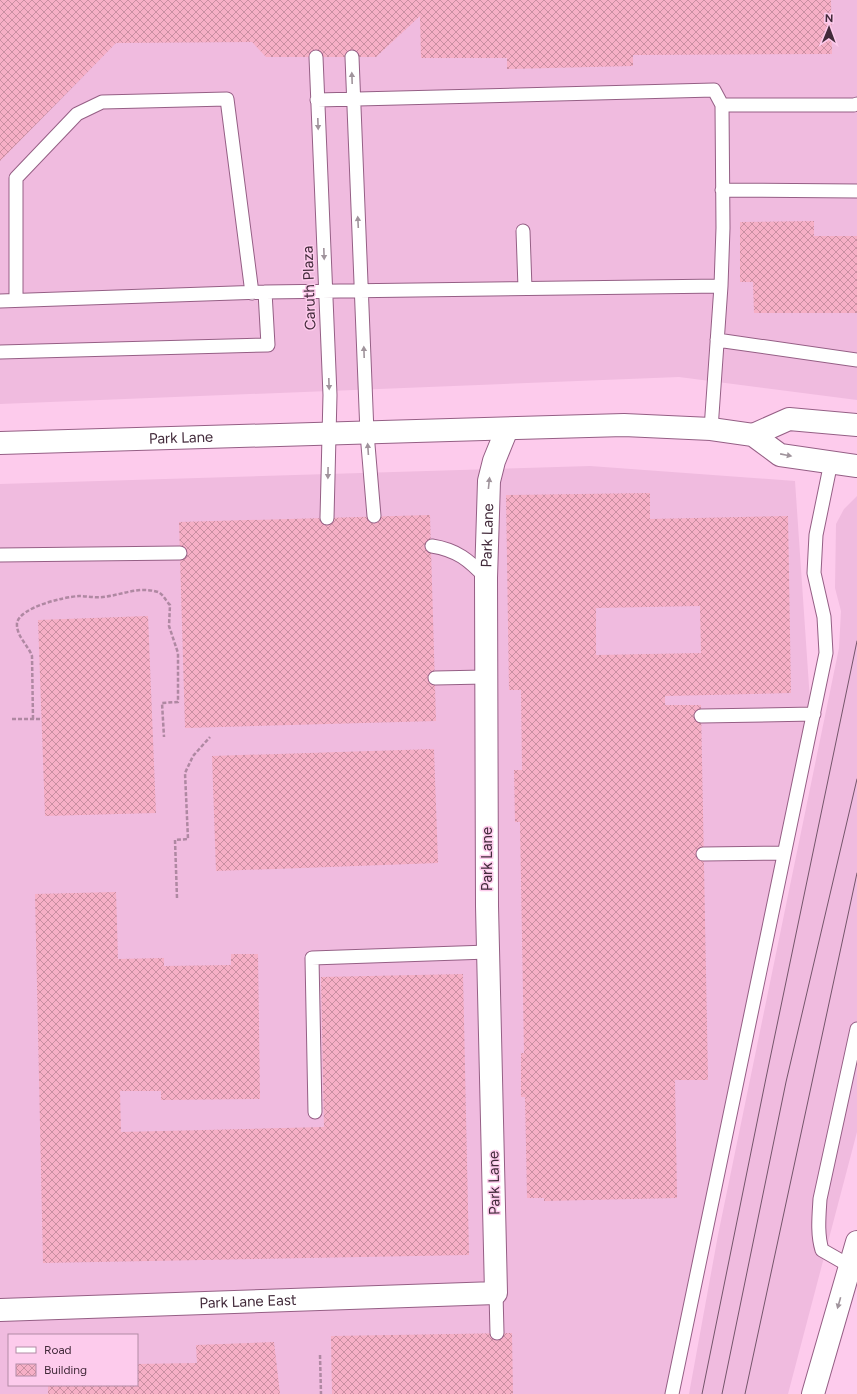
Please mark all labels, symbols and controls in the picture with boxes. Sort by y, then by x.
north arrow [809,8,849,48]
text: N [825,12,834,25]
one-way arrow [349,71,355,84]
one-way arrow [315,118,322,130]
one-way arrow [355,216,362,228]
street label: Caruth Plaza [299,246,319,330]
one-way arrow [320,248,327,260]
one-way arrow [361,345,367,358]
one-way arrow [326,378,332,391]
street label: Park Lane [149,428,213,448]
one-way arrow [365,443,372,455]
one-way arrow [780,452,792,458]
one-way arrow [325,467,332,479]
one-way arrow [486,477,493,489]
street label: Park Lane [477,503,497,568]
street label: Park Lane [478,827,496,891]
street label: Park Lane [484,1151,504,1215]
street label: Park Lane East [199,1291,297,1312]
one-way arrow [836,1298,842,1310]
legend [8,1334,138,1386]
text: Road [44,1343,72,1357]
text: Building [44,1363,87,1377]

